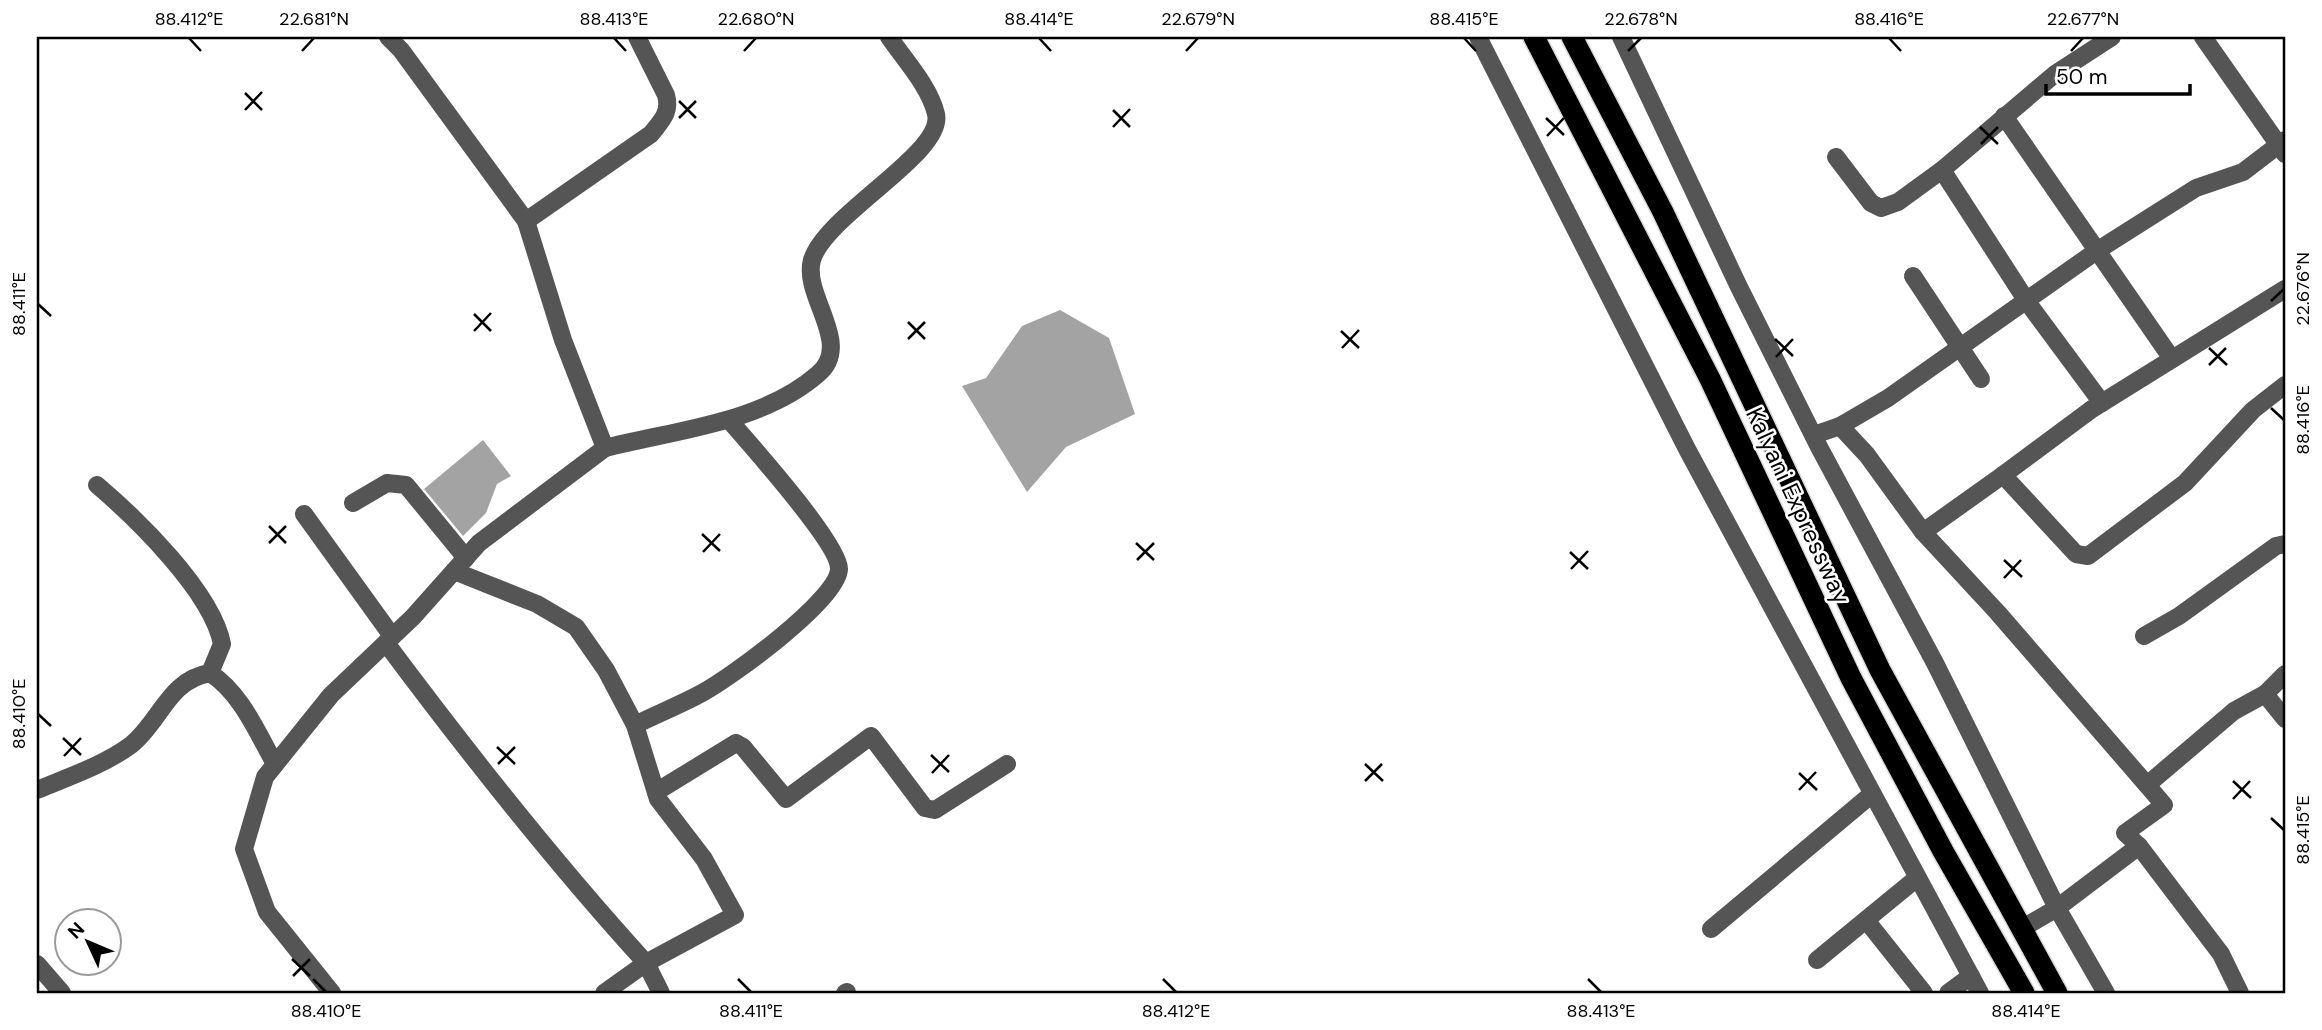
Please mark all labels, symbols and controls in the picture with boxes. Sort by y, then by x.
text: 88.412°E [155,7,223,31]
text: 22.681°N [279,7,349,31]
text: 88.413°E [580,7,648,31]
text: 22.680°N [718,7,794,31]
text: 88.414°E [1004,7,1074,31]
text: 22.679°N [1161,7,1235,31]
text: 88.415°E [1429,7,1499,31]
text: 22.678°N [1604,7,1678,31]
text: 88.416°E [1854,7,1924,31]
text: 22.677°N [2047,7,2119,31]
scale bar [2046,52,2189,96]
text: 50 m [2056,63,2107,91]
text: 22.676°N [2291,252,2315,326]
text: 88.411°E [7,272,31,336]
text: 88.416°E [2291,385,2315,455]
street label: Kalyani Expressway [1739,402,1858,609]
text: 88.410°E [7,679,31,749]
text: 88.415°E [2291,795,2315,865]
north arrow [52,908,122,978]
text: N [62,917,90,944]
text: 88.410°E [291,999,361,1023]
text: 88.411°E [719,999,783,1023]
text: 88.412°E [1142,999,1210,1023]
text: 88.413°E [1567,999,1635,1023]
text: 88.414°E [1991,999,2061,1023]

